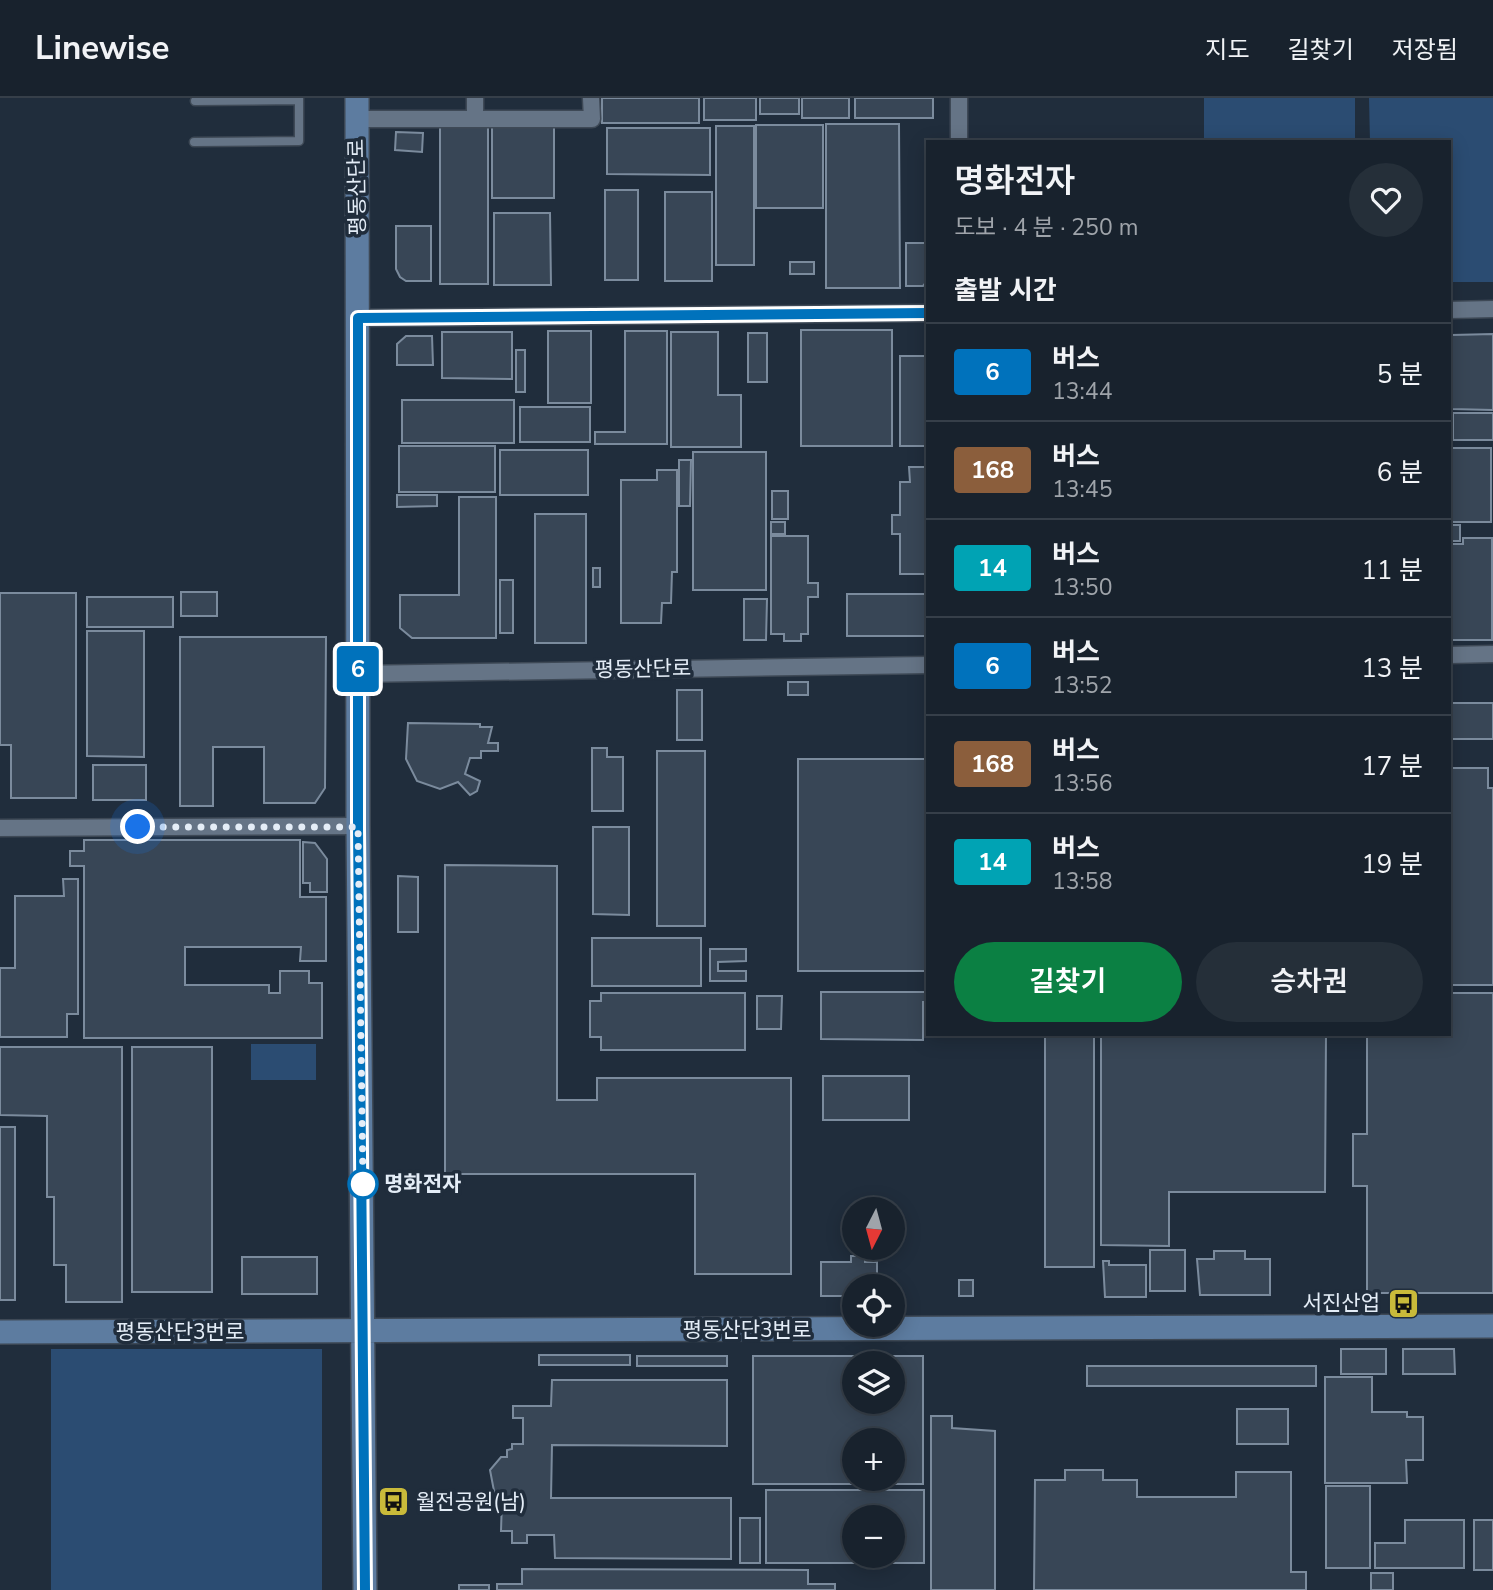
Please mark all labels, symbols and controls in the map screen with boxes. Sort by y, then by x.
text: Linewise [35,26,169,71]
text: 지도 [1205,34,1250,66]
text: 길찾기 [1288,34,1354,66]
text: 저장됨 [1392,34,1458,66]
street label: 평동산단로 [342,138,372,236]
text: 명화전자 [954,159,1075,204]
button: heart [1349,163,1423,237]
text: 도보 · 4 분 · 250 m [954,212,1138,243]
text: 출발 시간 [954,273,1057,308]
text: 버스 [1052,341,1100,376]
text: 6 [985,356,1000,388]
text: 5 분 [1377,357,1423,392]
text: 13:44 [1052,376,1112,407]
text: 버스 [1052,439,1100,474]
text: 168 [971,454,1014,486]
text: 6 분 [1377,455,1423,490]
text: 13:45 [1052,474,1112,505]
text: 버스 [1052,537,1100,572]
text: 14 [978,552,1007,584]
text: 11 분 [1361,553,1423,588]
text: 13:50 [1052,572,1112,603]
text: 버스 [1052,635,1100,670]
line badge: 6 [335,646,381,692]
text: 6 [985,650,1000,682]
text: 13 분 [1361,651,1423,686]
text: 6 [351,653,365,685]
street label: 평동산단로 [594,654,692,684]
text: 13:52 [1052,670,1112,701]
text: 버스 [1052,733,1100,768]
text: 168 [971,748,1014,780]
text: 17 분 [1361,749,1423,784]
text: 13:56 [1052,768,1112,799]
your location [120,809,155,844]
text: 버스 [1052,831,1100,866]
text: 14 [978,846,1007,878]
text: 19 분 [1361,847,1423,882]
text: 13:58 [1052,866,1112,897]
button: 길찾기 [954,942,1182,1022]
button: 승차권 [1196,942,1423,1022]
marker: 명화전자 [348,1169,378,1199]
place label: 명화전자 [384,1170,461,1198]
north arrow [842,1197,905,1260]
map controls [842,1197,905,1568]
button: locate [842,1274,905,1337]
bus stop icon: 서진산업 [1386,1286,1420,1320]
place label: 서진산업 [1303,1289,1380,1317]
street label: 평동산단3번로 [683,1316,811,1344]
street label: 평동산단3번로 [116,1318,244,1346]
button: layers [842,1351,905,1414]
button: + [842,1428,905,1491]
bus stop icon: 월전공원(남) [376,1485,410,1519]
place label: 월전공원(남) [416,1488,526,1516]
button: − [842,1505,905,1568]

